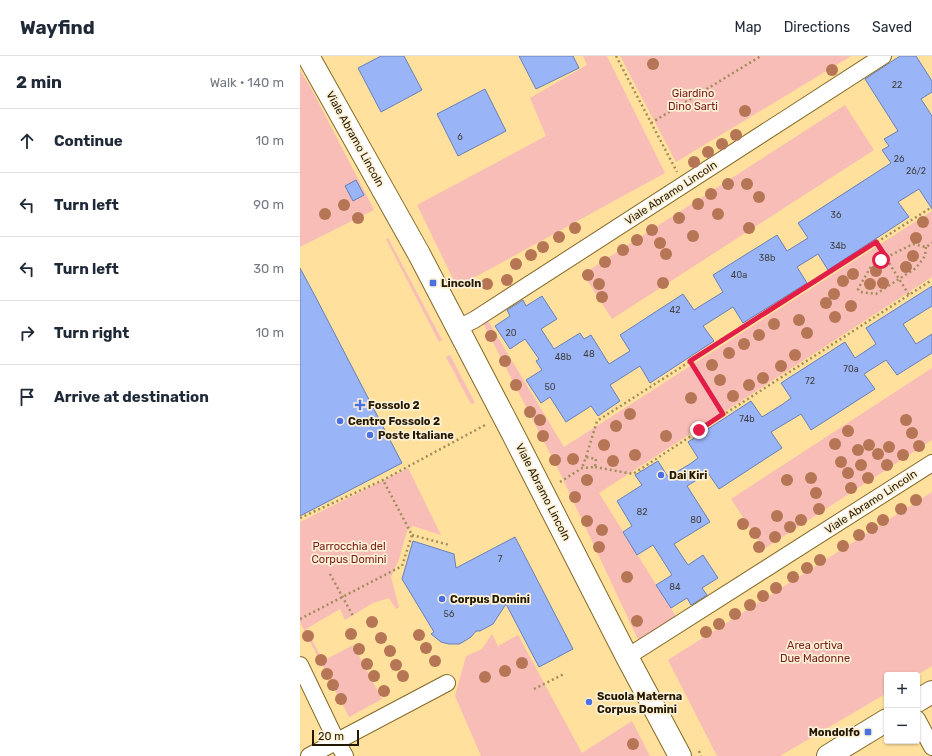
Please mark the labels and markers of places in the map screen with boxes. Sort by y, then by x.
place label: Lincoln [441,277,481,290]
marker: Lincoln [428,278,438,288]
place label: Fossolo 2 [368,399,420,412]
marker: Fossolo 2 [355,400,365,410]
place label: Centro Fossolo 2 [348,415,440,428]
marker: Centro Fossolo 2 [335,416,345,426]
place label: Poste Italiane [378,429,454,442]
marker: Poste Italiane [365,430,375,440]
place label: Dai Kiri [669,469,707,482]
marker: Dai Kiri [656,470,666,480]
place label: Corpus Domini [450,593,530,606]
marker: Corpus Domini [437,594,447,604]
place label: Scuola Materna Corpus Domini [597,690,682,716]
marker: Scuola Materna Corpus Domini [584,697,594,707]
place label: Mondolfo [809,726,860,739]
marker: Mondolfo [863,727,873,737]

